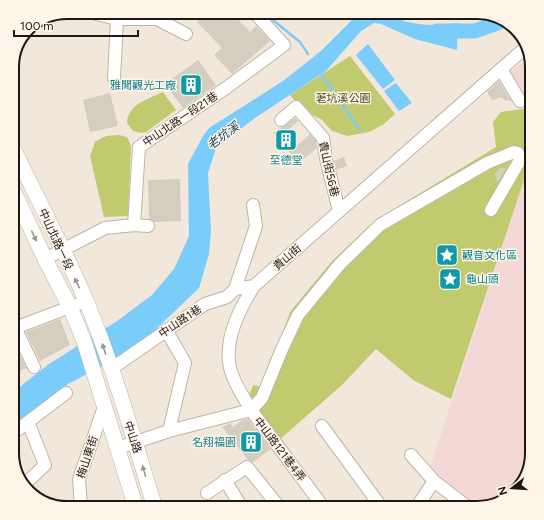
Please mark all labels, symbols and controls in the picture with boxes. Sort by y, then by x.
scale bar [14,12,138,38]
text: 100 m [20,19,54,33]
building icon: 雅聞觀光工廠 [178,72,204,98]
place label: 雅聞觀光工廠 [110,79,176,92]
street label: 中山北路一段21巷 [140,90,220,149]
park label: 荖坑溪公園 [316,92,371,105]
water label: 老坑溪 [204,118,243,152]
building icon: 至德堂 [273,127,299,153]
street label: 貴山街56巷 [316,140,341,198]
place label: 至德堂 [270,154,303,167]
street label: 中山北路一段 [36,207,75,272]
one-way arrow [31,231,37,242]
street label: 貴山街 [271,242,304,273]
place icon: 觀音文化區 [434,242,460,268]
place label: 觀音文化區 [462,249,517,262]
place icon: 龜山頭 [437,266,463,292]
place label: 龜山頭 [466,273,499,286]
one-way arrow [74,277,80,289]
street label: 中山路1巷 [157,302,204,340]
one-way arrow [101,343,107,355]
street label: 中山路121巷4弄 [251,415,308,484]
street label: 中山路 [121,419,144,455]
building icon: 名翔福園 [238,429,264,455]
street label: 梅山東街 [74,434,100,480]
place label: 名翔福園 [192,436,236,449]
one-way arrow [140,464,146,477]
north arrow [492,468,532,508]
text: N [495,485,510,497]

